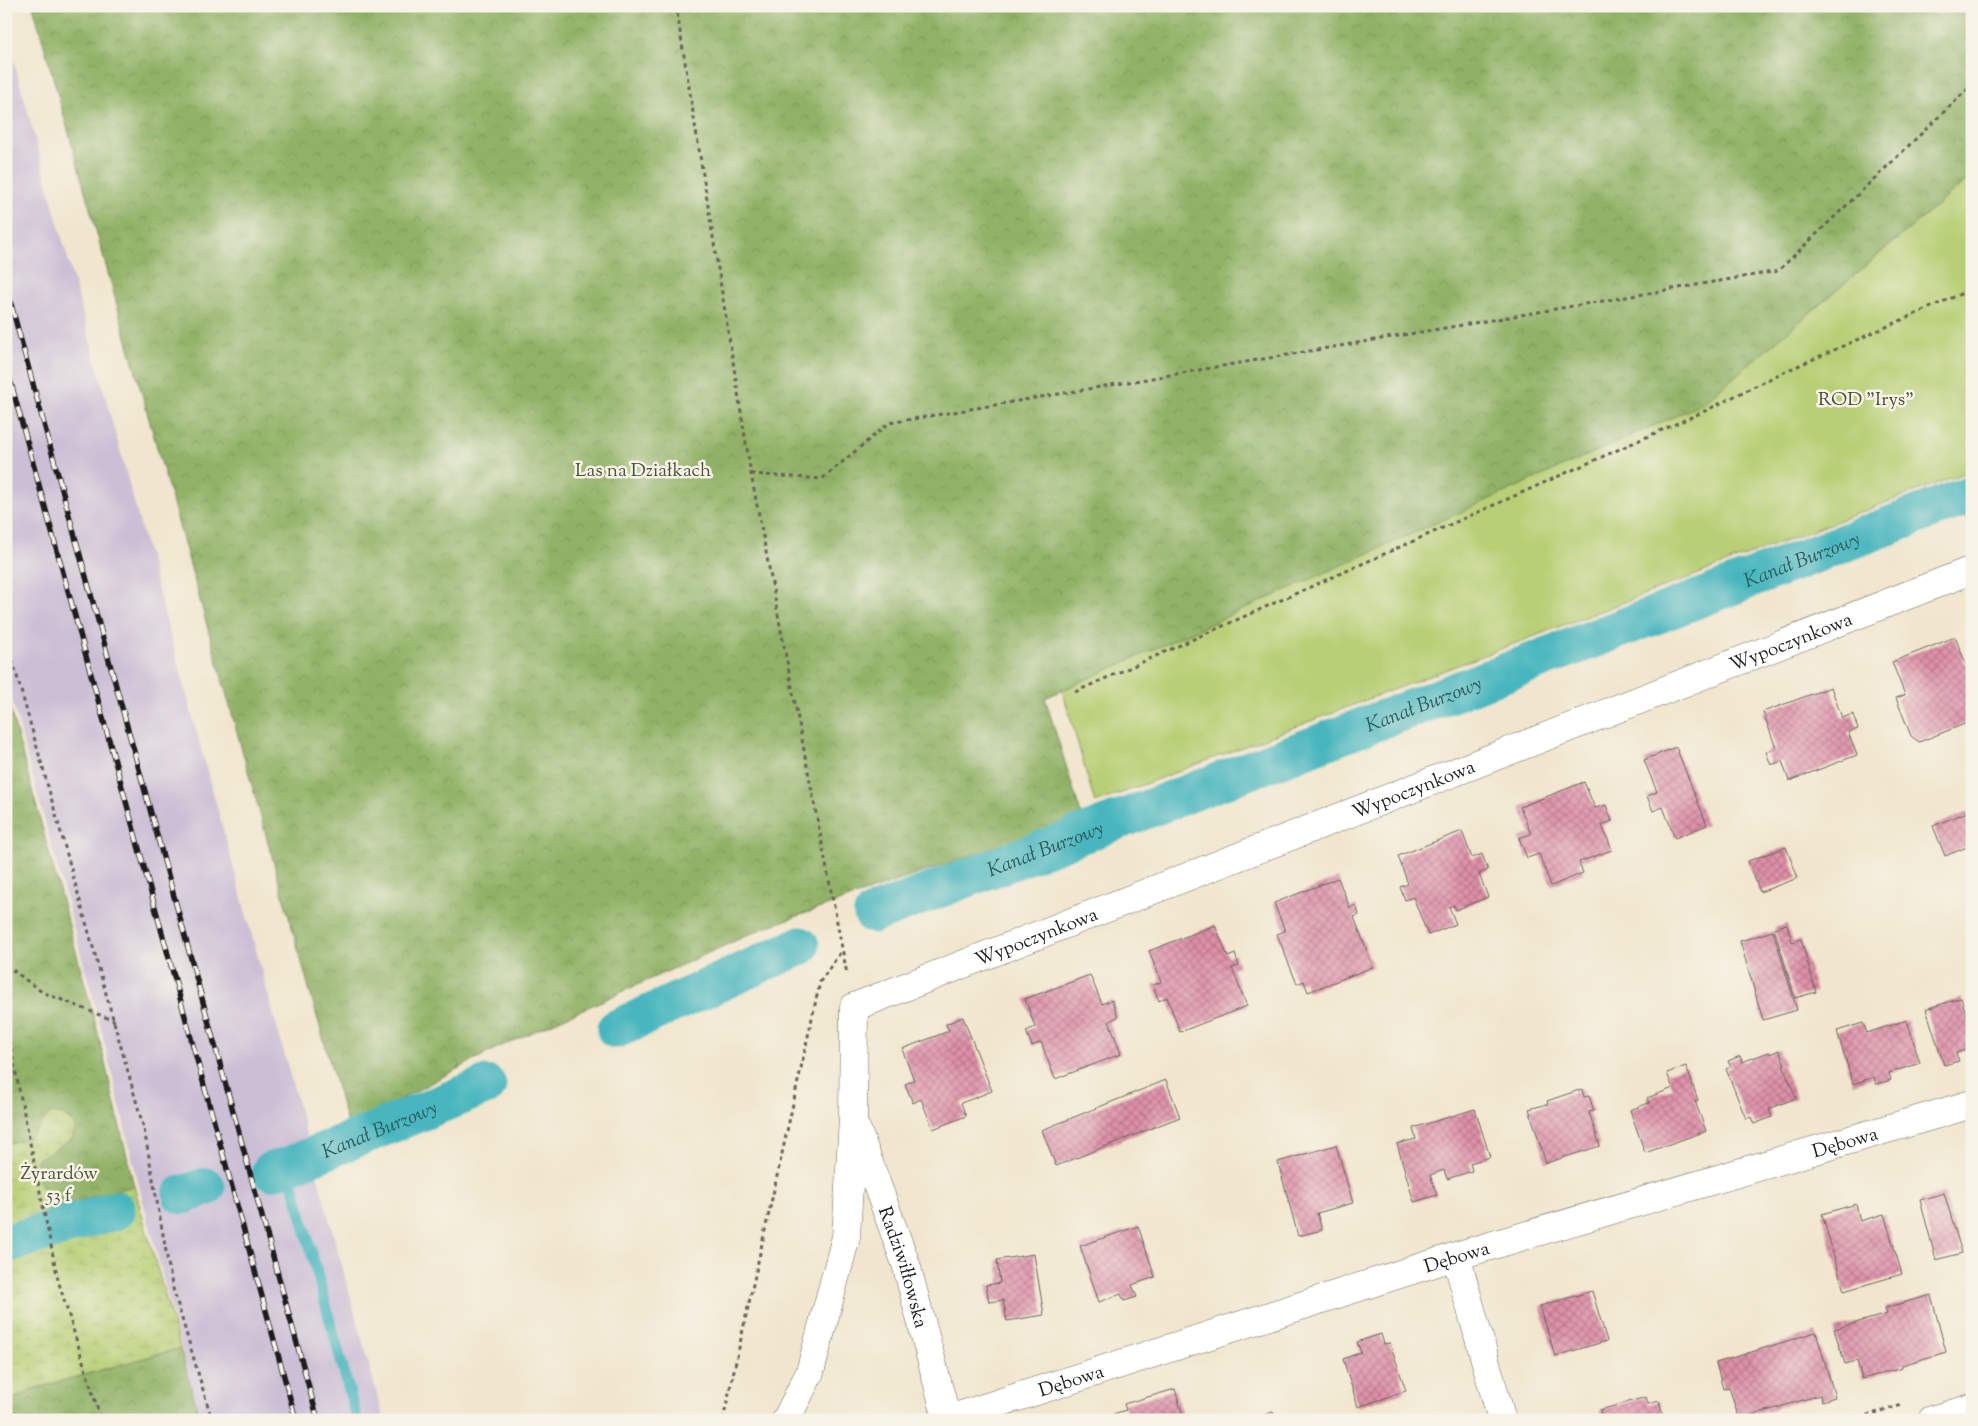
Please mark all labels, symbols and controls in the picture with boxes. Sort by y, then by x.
park label: ROD "Irys" [1818,387,1914,414]
park label: Las na Działkach [575,458,711,485]
water label: Kanał Burzowy [1740,526,1865,597]
street label: Wypoczynkowa [1726,607,1857,679]
water label: Kanał Burzowy [1362,671,1486,741]
street label: Wypoczynkowa [1349,754,1480,827]
water label: Kanał Burzowy [983,815,1108,886]
street label: Wypoczynkowa [972,902,1102,974]
water label: Kanał Burzowy [318,1095,442,1168]
street label: Dębowa [1810,1121,1882,1166]
park label: Żyrardów 53 f [20,1161,98,1210]
street label: Radziwiłłowska [870,1203,933,1332]
street label: Dębowa [1421,1236,1493,1281]
street label: Dębowa [1035,1359,1108,1405]

